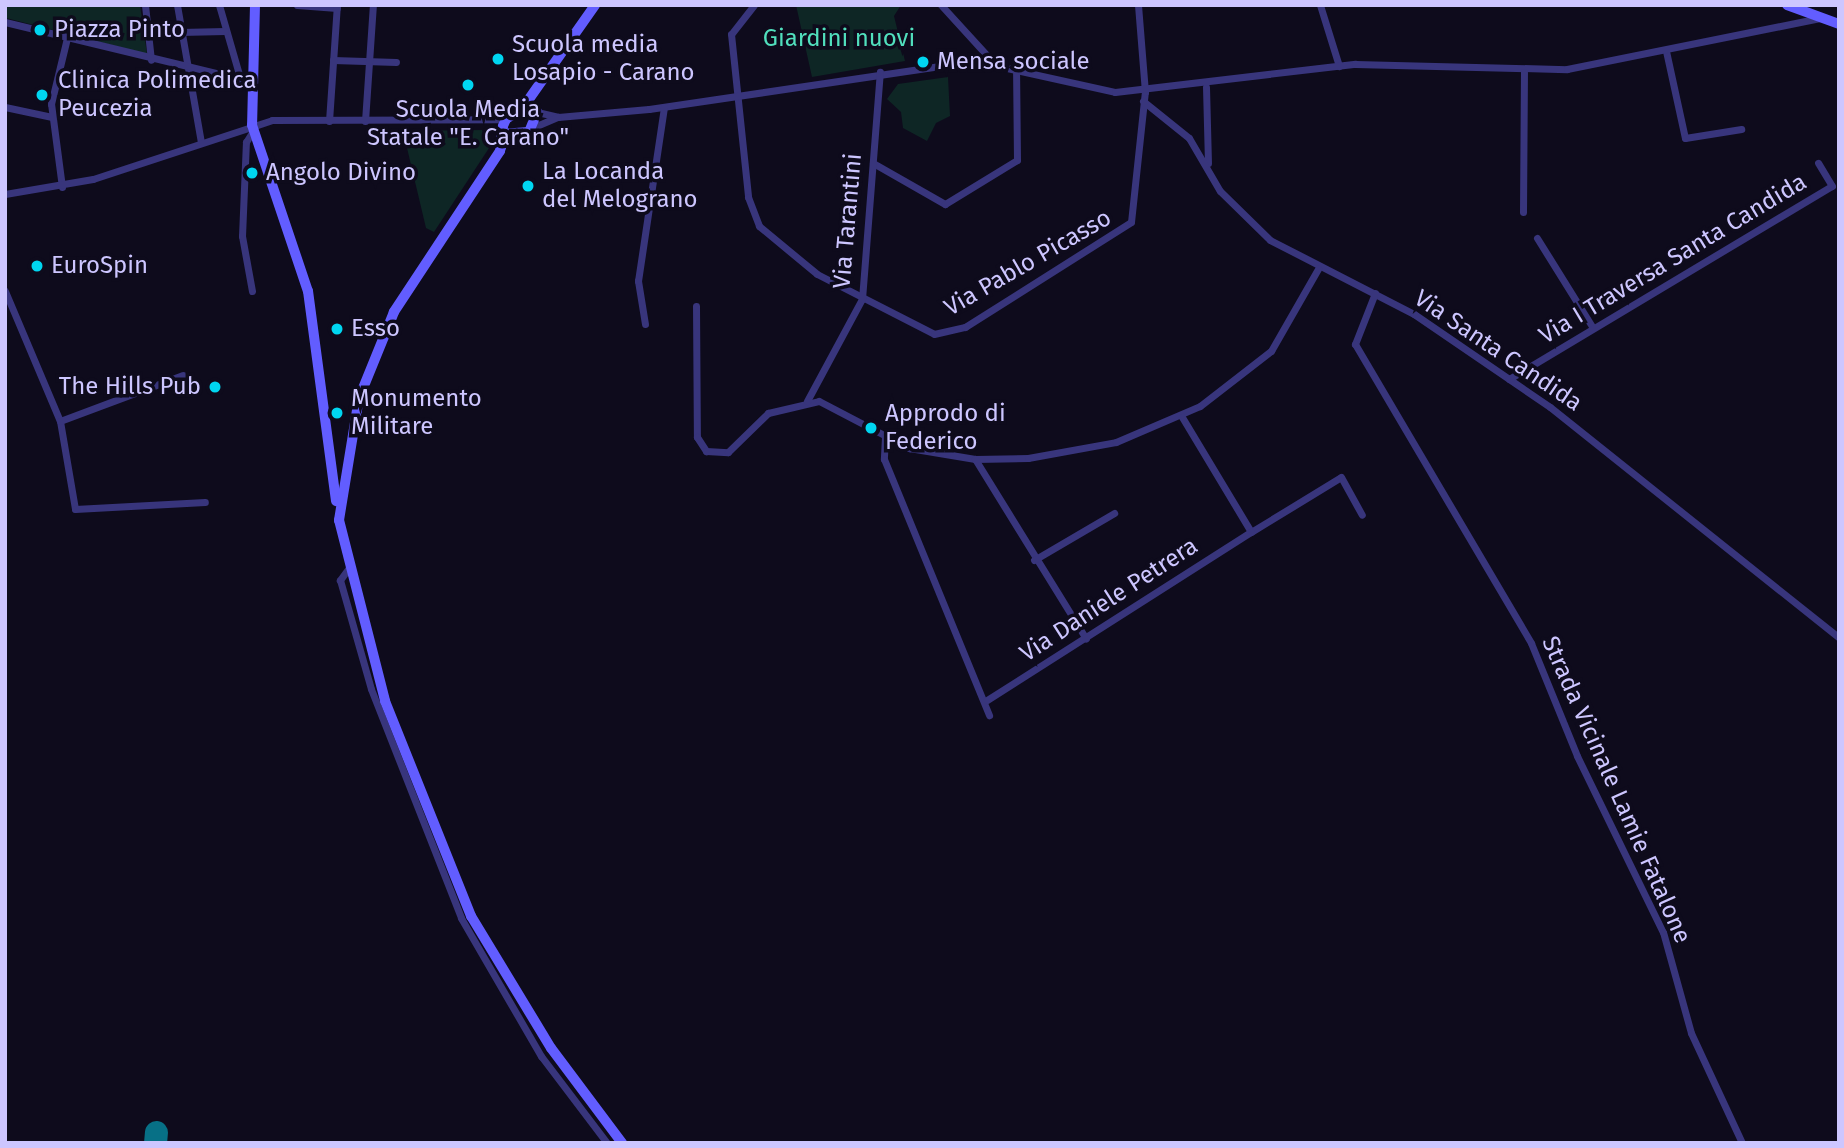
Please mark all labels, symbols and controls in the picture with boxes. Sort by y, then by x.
place label: Piazza Pinto [54,16,185,44]
marker: Piazza Pinto [32,22,48,38]
park label: Giardini nuovi [763,25,915,53]
place label: Scuola media Losapio - Carano [512,31,695,87]
place label: Mensa sociale [937,48,1089,76]
marker: Scuola media Losapio - Carano [490,51,506,67]
marker: Mensa sociale [915,54,931,70]
place label: Clinica Polimedica Peucezia [58,67,257,123]
marker: Scuola Media Statale "E. Carano" [460,77,476,93]
marker: Clinica Polimedica Peucezia [32,85,52,105]
place label: Scuola Media Statale "E. Carano" [367,96,569,152]
street label: Via Tarantini [828,152,868,290]
place label: La Locanda del Melograno [542,158,698,214]
place label: Angolo Divino [266,159,416,187]
marker: Angolo Divino [244,165,260,181]
street label: Via I Traversa Santa Candida [1534,168,1812,350]
marker: La Locanda del Melograno [520,178,536,194]
street label: Via Pablo Picasso [940,204,1116,322]
place label: EuroSpin [51,252,148,280]
marker: EuroSpin [29,258,45,274]
street label: Via Santa Candida [1408,284,1588,418]
place label: Esso [351,315,400,343]
marker: Esso [329,321,345,337]
place label: The Hills Pub [59,373,201,401]
marker: The Hills Pub [207,379,223,395]
place label: Monumento Militare [351,385,482,441]
place label: Approdo di Federico [885,400,1006,456]
marker: Monumento Militare [329,405,345,421]
marker: Approdo di Federico [863,420,879,436]
street label: Via Daniele Petrera [1015,532,1203,668]
street label: Strada Vicinale Lamie Fatalone [1535,632,1697,948]

